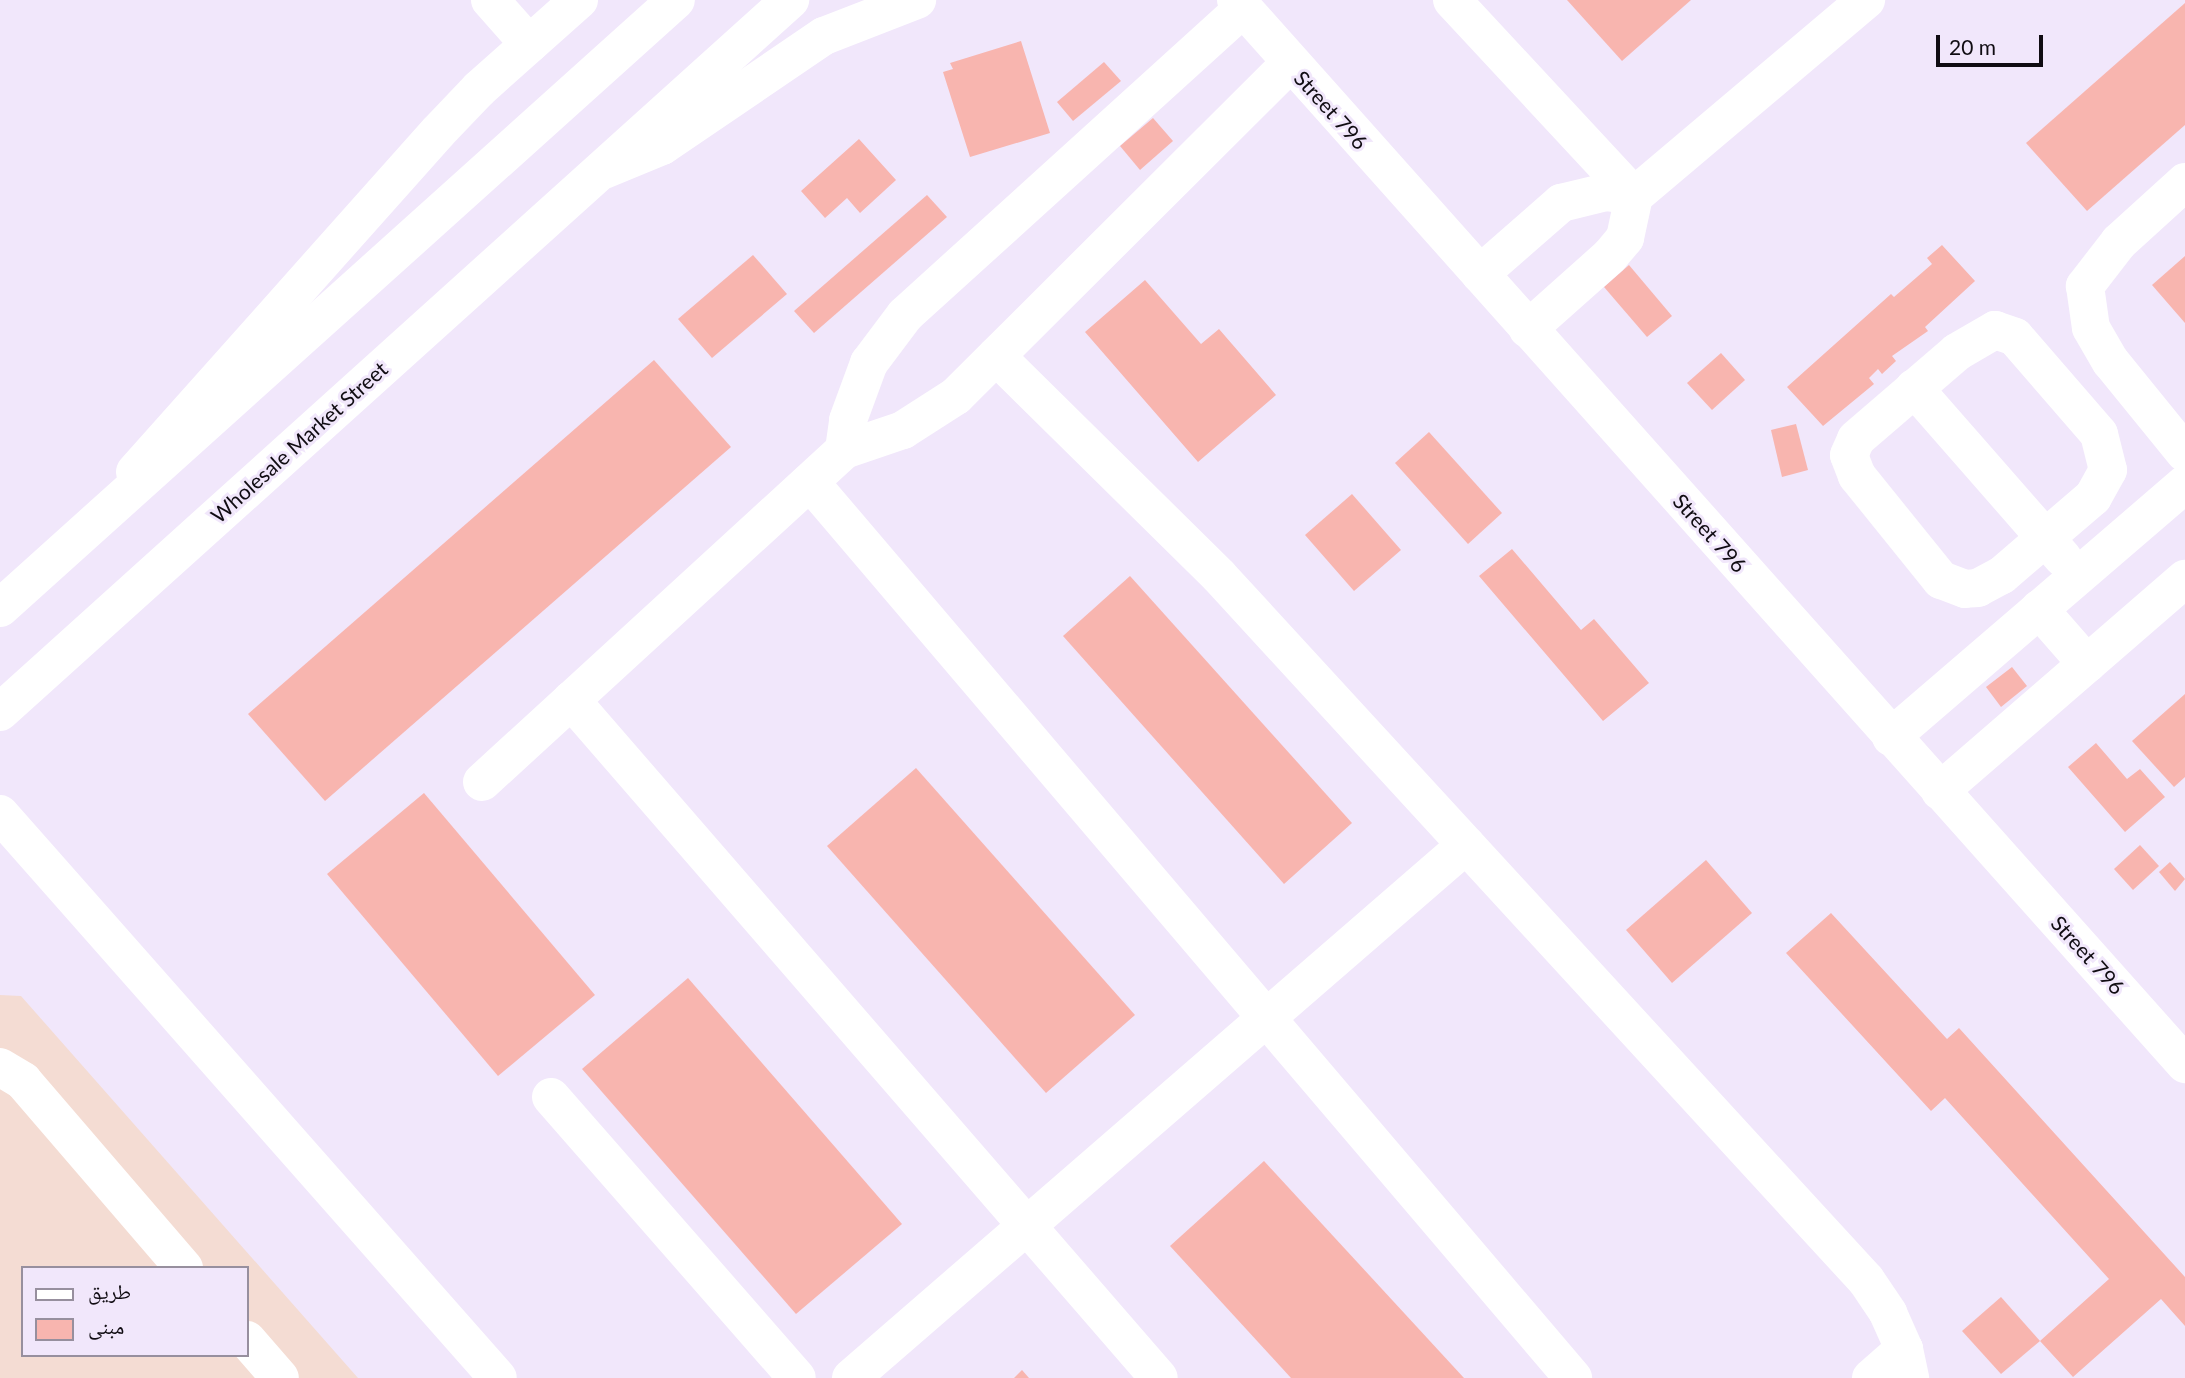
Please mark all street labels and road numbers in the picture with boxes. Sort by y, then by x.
street label: Street 796 [1289,65,1373,155]
street label: Wholesale Market Street [206,356,392,528]
street label: Street 796 [1668,488,1752,578]
street label: Street 796 [2046,910,2130,1000]

